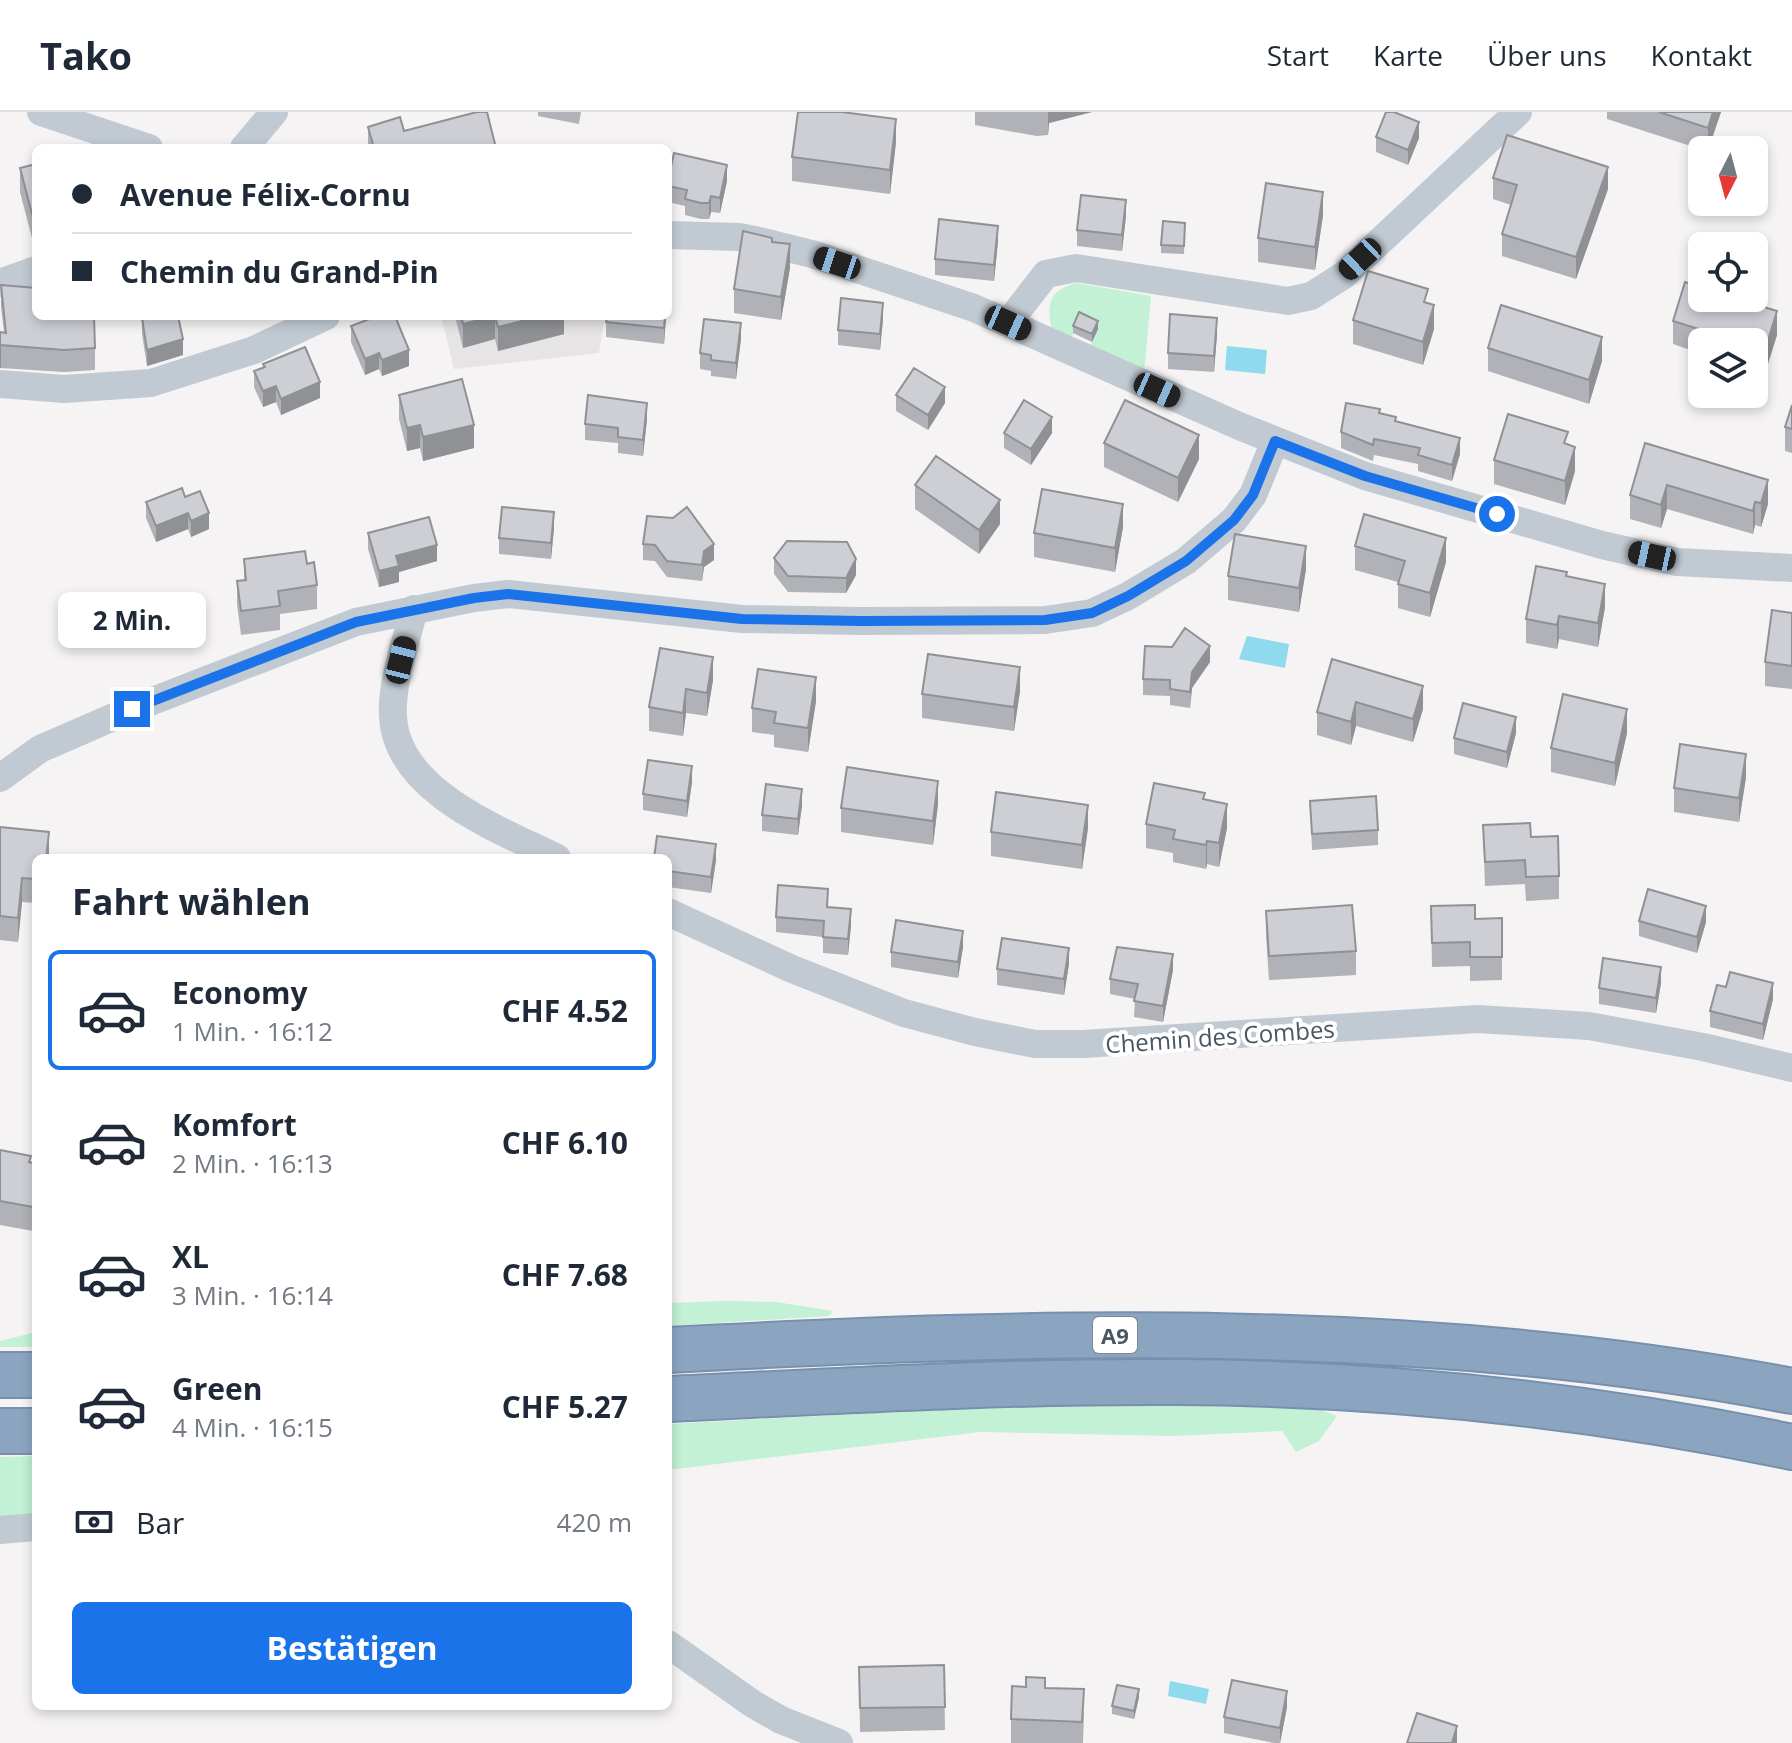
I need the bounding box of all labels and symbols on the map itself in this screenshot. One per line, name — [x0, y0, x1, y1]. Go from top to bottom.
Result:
north arrow — [1688, 136, 1768, 216]
car — [1334, 234, 1386, 284]
car — [810, 244, 864, 282]
car — [981, 302, 1035, 344]
car — [1130, 369, 1184, 411]
route start — [1479, 496, 1515, 532]
car — [1626, 539, 1678, 573]
callout: 2 Min. — [58, 593, 206, 649]
car — [384, 634, 418, 686]
route end — [114, 691, 150, 727]
street label: Chemin des Combes — [1104, 1012, 1336, 1060]
road number: A9 — [1093, 1317, 1137, 1353]

